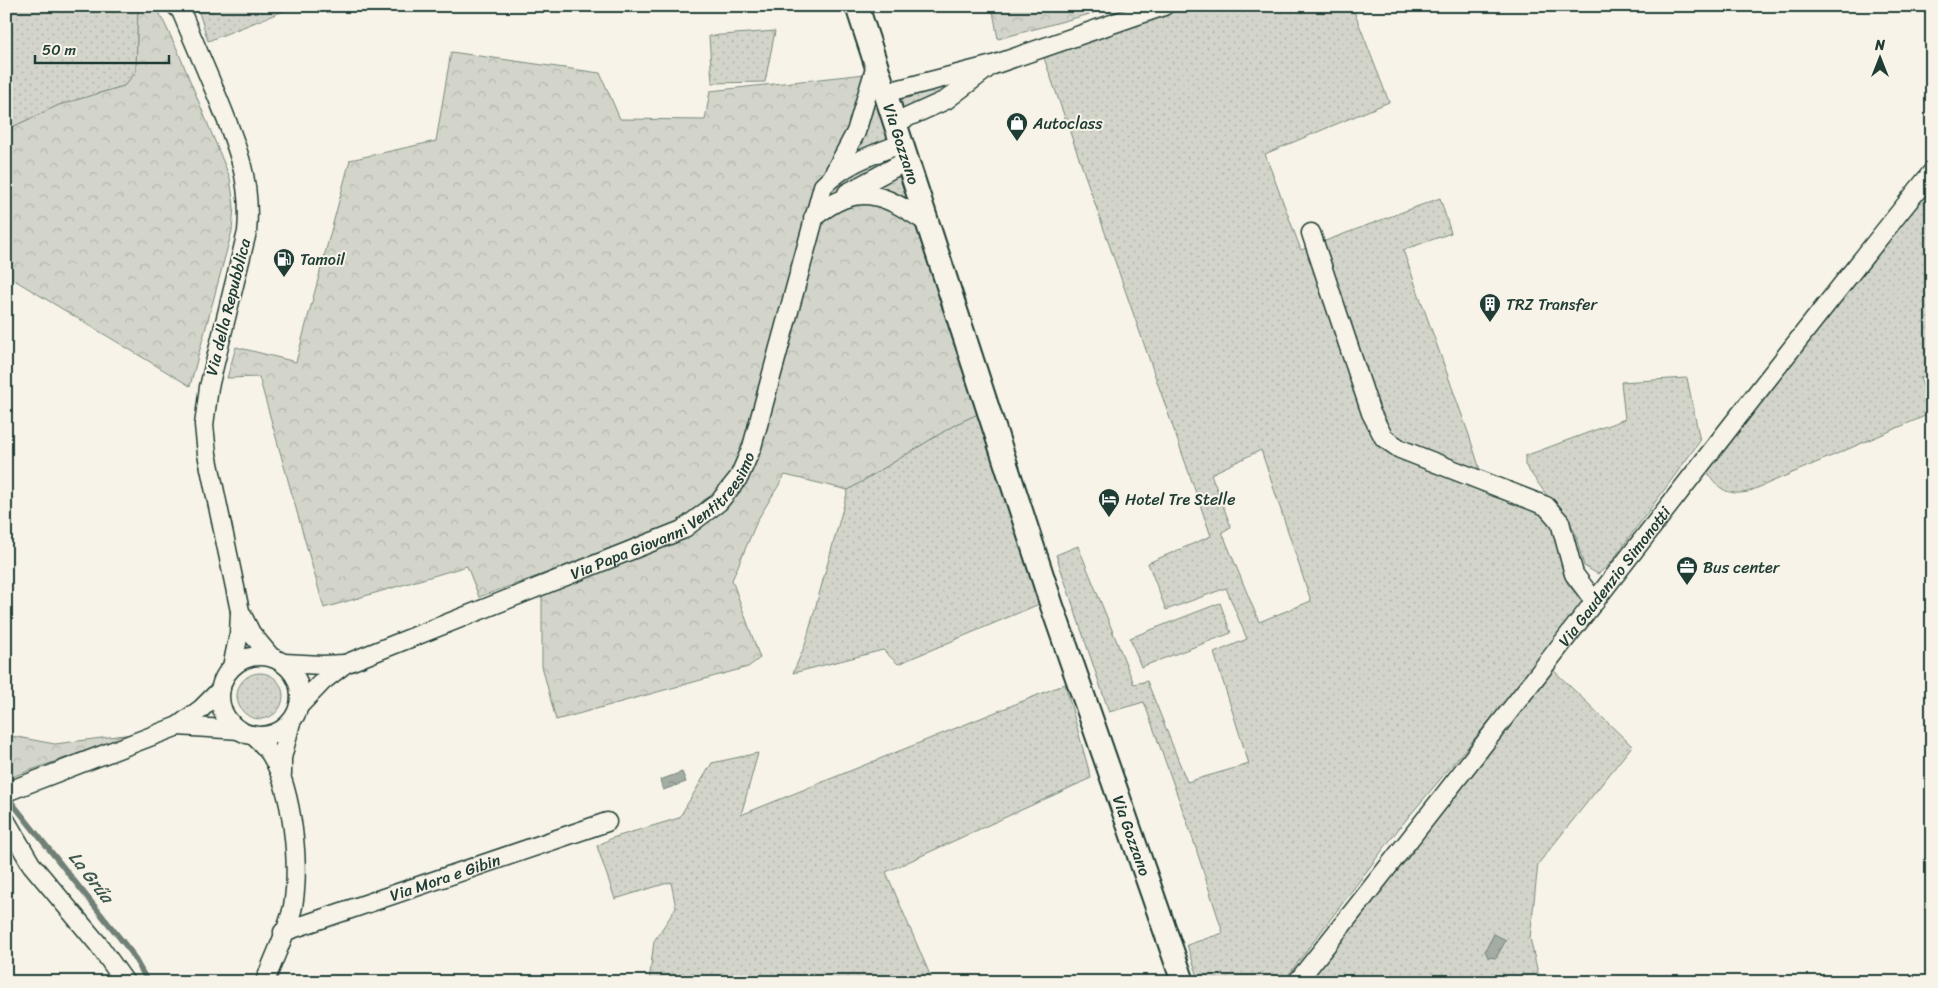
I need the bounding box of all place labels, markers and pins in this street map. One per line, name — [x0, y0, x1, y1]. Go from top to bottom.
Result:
place label: Autoclass — [1032, 109, 1103, 138]
shop icon: Autoclass — [1005, 111, 1029, 142]
place label: Tamoil — [300, 245, 345, 274]
fuel station icon: Tamoil — [272, 247, 296, 278]
place label: TRZ Transfer — [1506, 290, 1599, 319]
building icon: TRZ Transfer — [1478, 292, 1502, 323]
place label: Hotel Tre Stelle — [1125, 485, 1235, 514]
hotel icon: Hotel Tre Stelle — [1097, 487, 1121, 518]
place label: Bus center — [1703, 553, 1781, 582]
office icon: Bus center — [1675, 555, 1699, 586]

